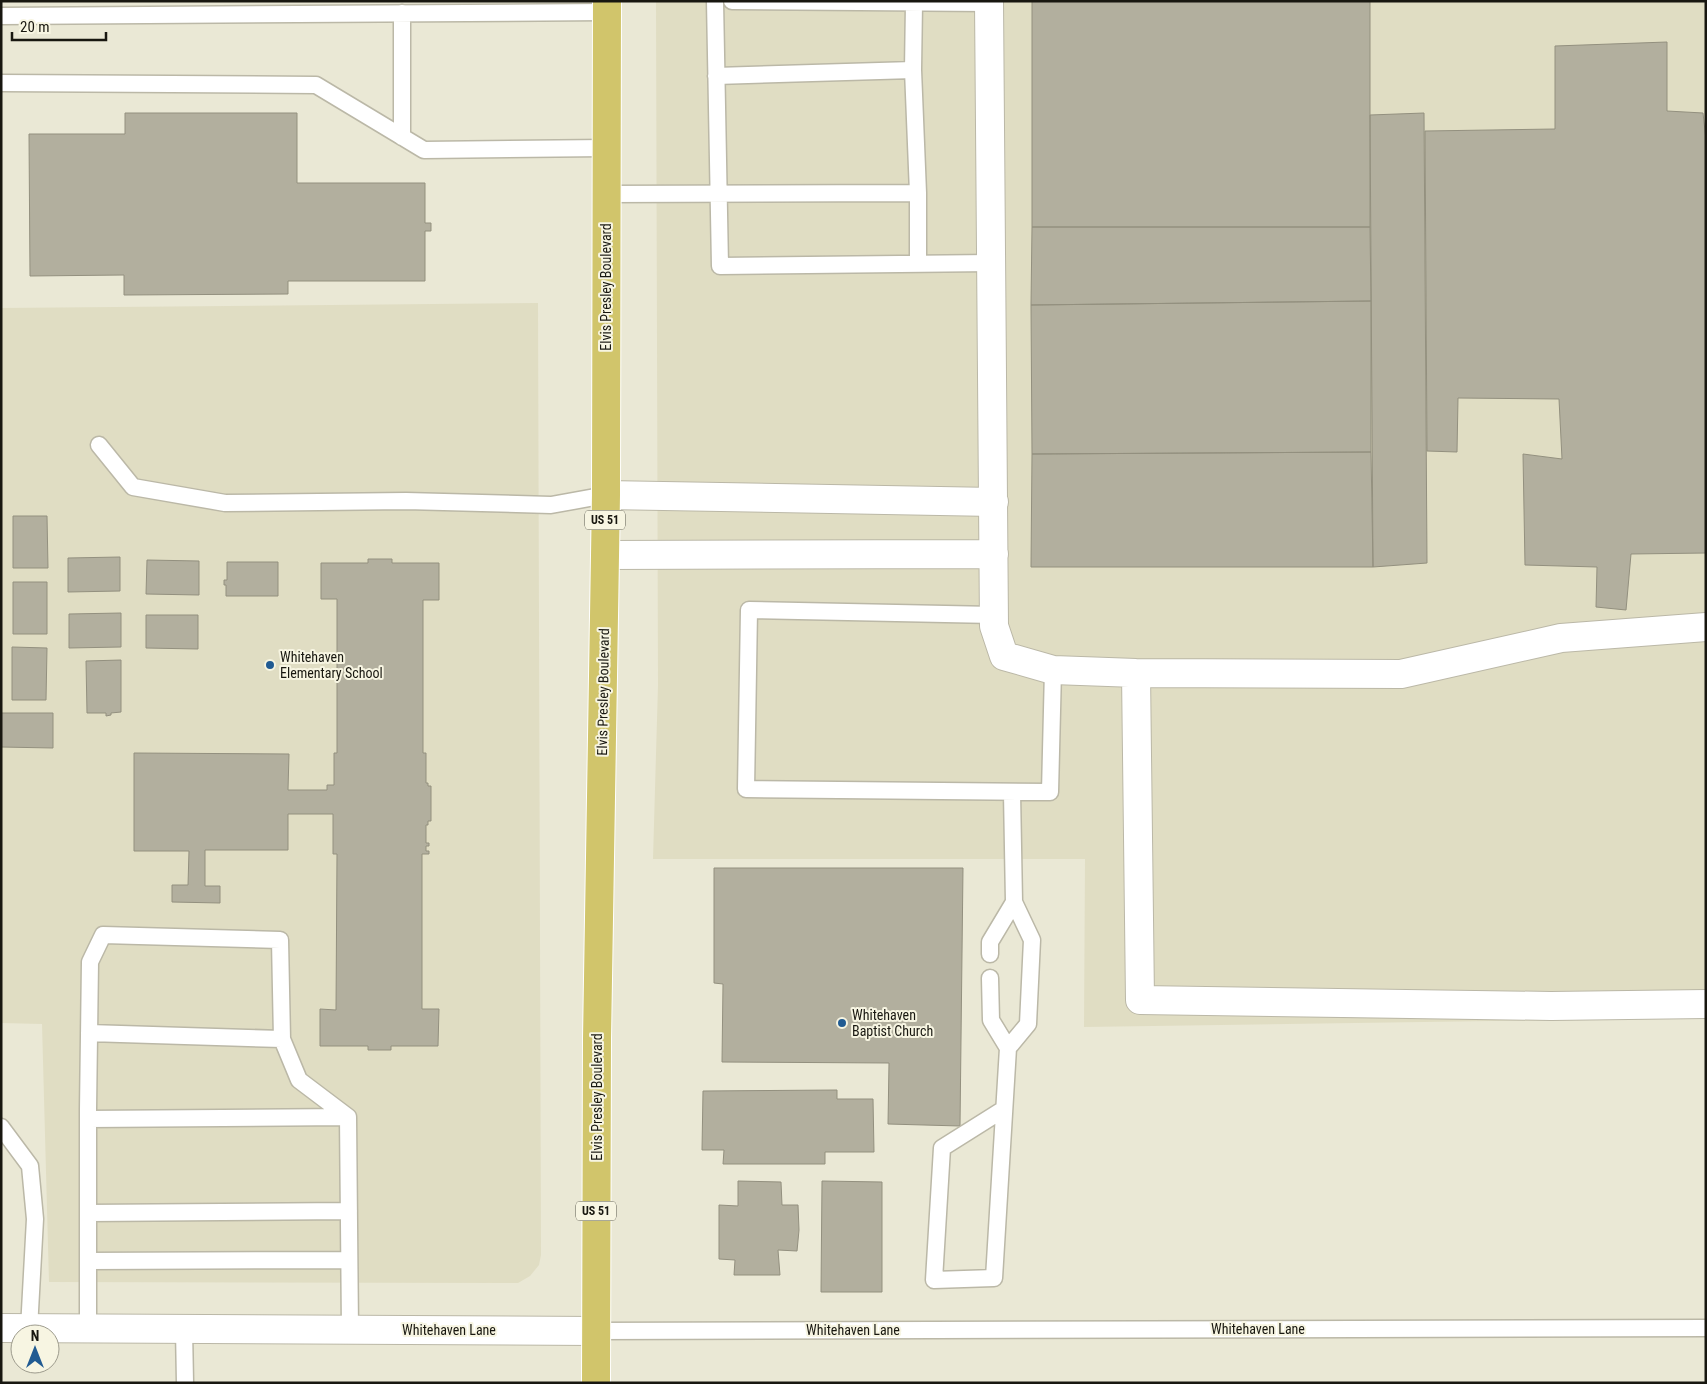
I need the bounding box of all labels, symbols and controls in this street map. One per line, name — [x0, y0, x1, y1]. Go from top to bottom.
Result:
scale bar — [12, 10, 106, 42]
text: 20 m — [20, 18, 50, 36]
street label: Elvis Presley Boulevard — [598, 223, 614, 351]
road number: US 51 — [585, 510, 625, 530]
street label: Elvis Presley Boulevard — [594, 628, 612, 756]
place label: Whitehaven Elementary School — [280, 649, 383, 681]
marker: Whitehaven Elementary School — [264, 659, 276, 671]
place label: Whitehaven Baptist Church — [852, 1007, 933, 1039]
marker: Whitehaven Baptist Church — [836, 1017, 848, 1029]
street label: Elvis Presley Boulevard — [589, 1033, 605, 1161]
road number: US 51 — [576, 1202, 616, 1220]
street label: Whitehaven Lane — [1211, 1321, 1305, 1337]
street label: Whitehaven Lane — [402, 1322, 496, 1338]
street label: Whitehaven Lane — [806, 1322, 900, 1338]
north arrow — [10, 1324, 60, 1374]
text: N — [31, 1328, 39, 1344]

